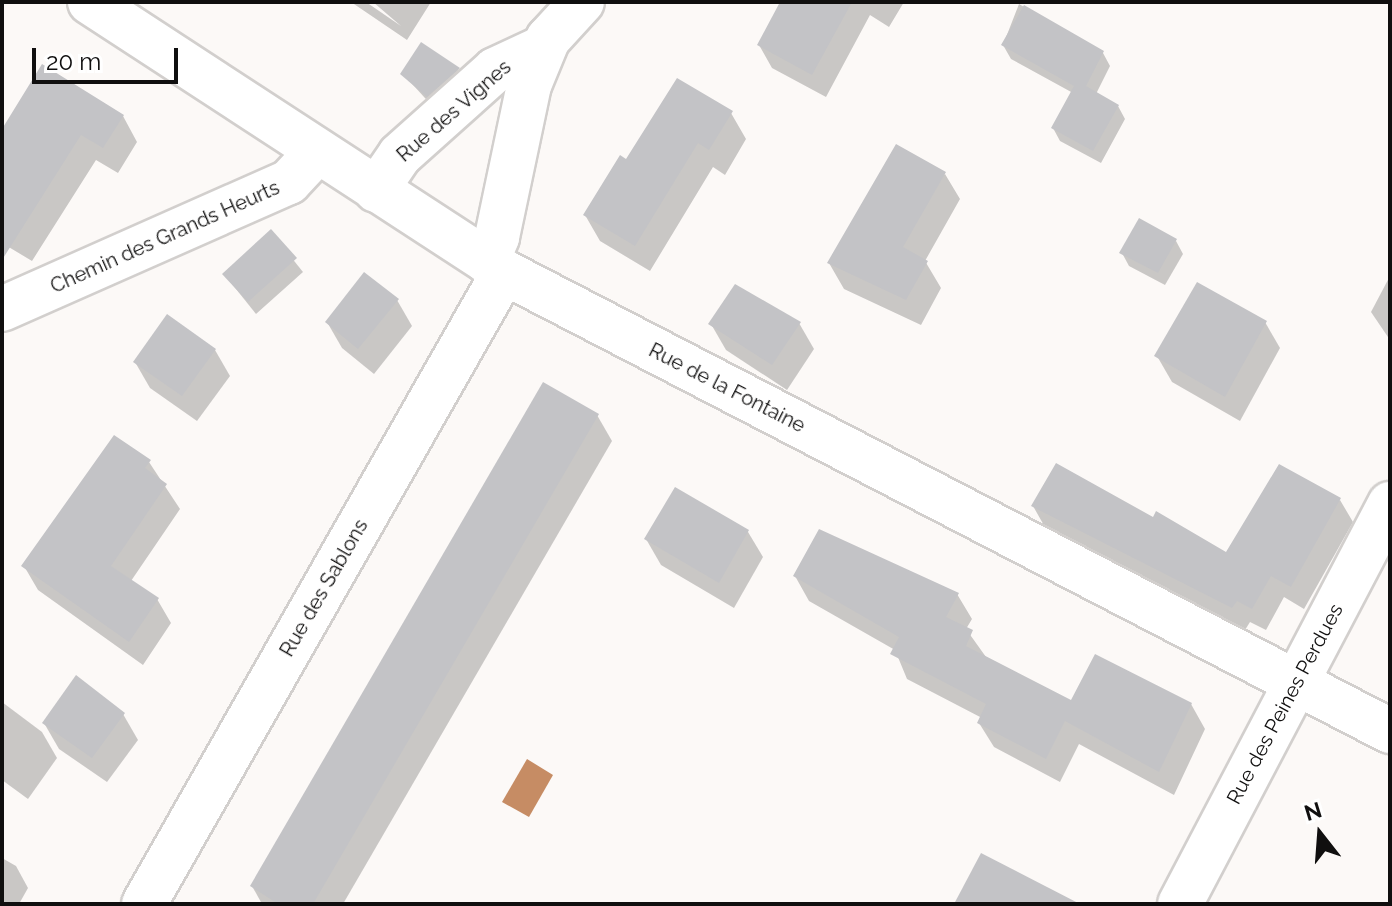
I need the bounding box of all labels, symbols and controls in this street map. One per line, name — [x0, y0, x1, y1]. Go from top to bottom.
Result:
scale bar — [36, 32, 182, 82]
text: 20 m — [46, 47, 101, 76]
street label: Rue des Vignes — [392, 55, 516, 167]
street label: Chemin des Grands Heurts — [47, 176, 283, 298]
street label: Rue de la Fontaine — [645, 338, 809, 438]
street label: Rue des Sablons — [275, 515, 373, 661]
street label: Rue des Peines Perdues — [1222, 600, 1348, 808]
north arrow — [1280, 794, 1360, 874]
text: N — [1301, 796, 1325, 826]

